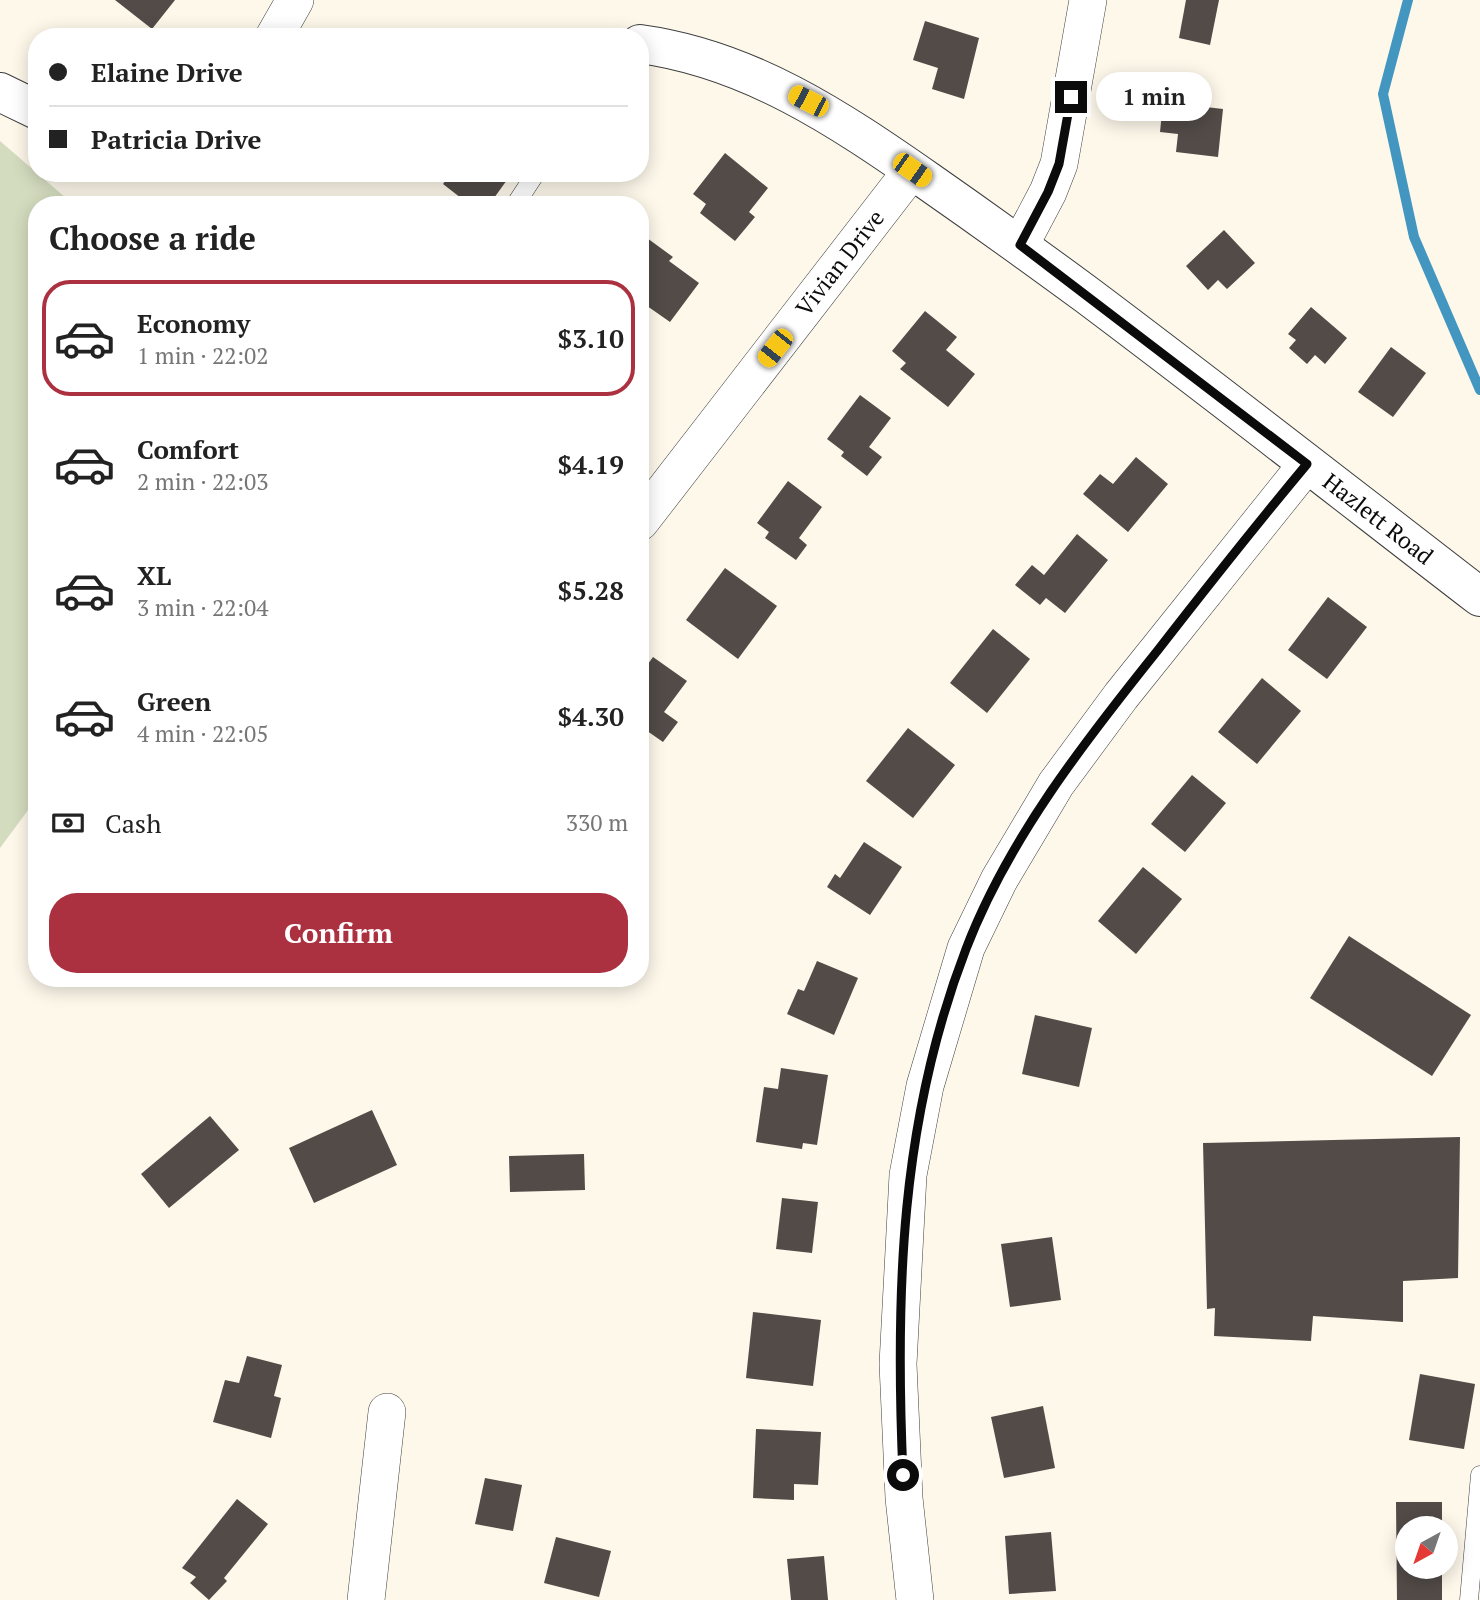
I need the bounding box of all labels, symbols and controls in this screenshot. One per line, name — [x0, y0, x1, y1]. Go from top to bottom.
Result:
text: Elaine Drive — [91, 55, 243, 89]
callout: 1 min — [1096, 72, 1211, 122]
route end — [1055, 81, 1087, 113]
text: 1 min — [1123, 81, 1185, 112]
car — [785, 82, 832, 120]
text: Patricia Drive — [91, 122, 261, 156]
car — [889, 149, 936, 191]
street label: Vivian Drive — [788, 203, 891, 322]
text: Choose a ride — [49, 217, 256, 259]
text: Economy — [137, 306, 250, 340]
icon: car — [53, 307, 116, 370]
text: $3.10 — [558, 321, 624, 355]
car — [754, 325, 797, 371]
text: 1 min · 22:02 — [137, 340, 269, 371]
text: Comfort — [137, 432, 239, 466]
icon: car — [53, 433, 116, 496]
text: $4.19 — [558, 447, 624, 481]
text: 2 min · 22:03 — [137, 466, 269, 497]
street label: Hazlett Road — [1317, 466, 1440, 572]
text: XL — [137, 558, 171, 592]
icon: car — [53, 559, 116, 622]
text: $5.28 — [558, 573, 624, 607]
text: 3 min · 22:04 — [137, 592, 269, 623]
text: Green — [137, 684, 211, 718]
icon: car — [53, 685, 116, 748]
text: $4.30 — [558, 699, 624, 733]
text: 4 min · 22:05 — [137, 718, 269, 749]
icon: cash — [49, 804, 87, 842]
text: Cash — [105, 806, 161, 840]
text: 330 m — [566, 807, 628, 838]
button: Confirm — [49, 893, 628, 973]
route start — [887, 1459, 919, 1491]
north arrow — [1395, 1516, 1458, 1578]
map controls — [1395, 1516, 1458, 1579]

